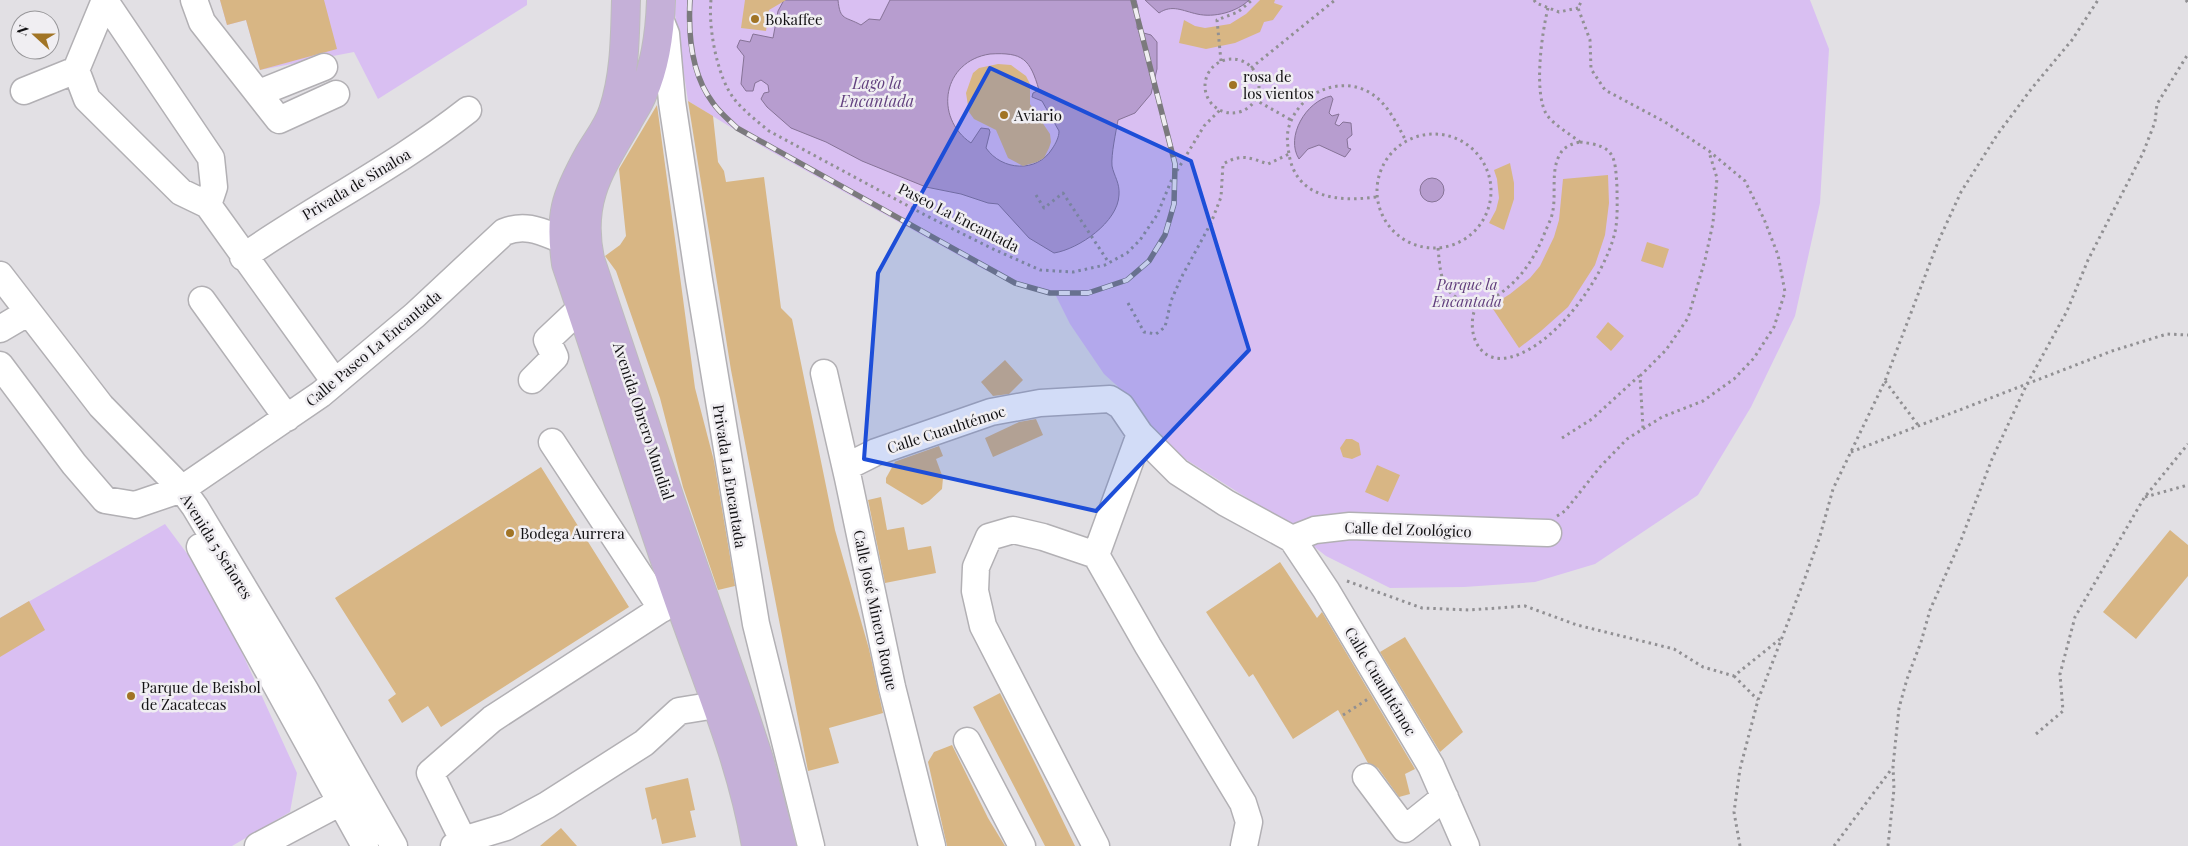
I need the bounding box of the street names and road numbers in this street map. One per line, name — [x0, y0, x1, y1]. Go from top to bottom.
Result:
street label: Privada de Sinaloa — [298, 143, 414, 224]
street label: Paseo La Encantada — [895, 178, 1023, 256]
street label: Calle Paseo La Encantada — [301, 285, 445, 410]
street label: Avenida Obrero Mundial — [609, 339, 679, 502]
street label: Calle Cuauhtémoc — [884, 400, 1008, 458]
street label: Privada La Encantada — [709, 403, 751, 550]
street label: Avenida 5 Señores — [176, 489, 257, 602]
street label: Calle del Zoológico — [1344, 517, 1472, 541]
street label: Calle José Minero Roque — [849, 528, 903, 692]
street label: Calle Cuauhtémoc — [1341, 623, 1421, 739]

